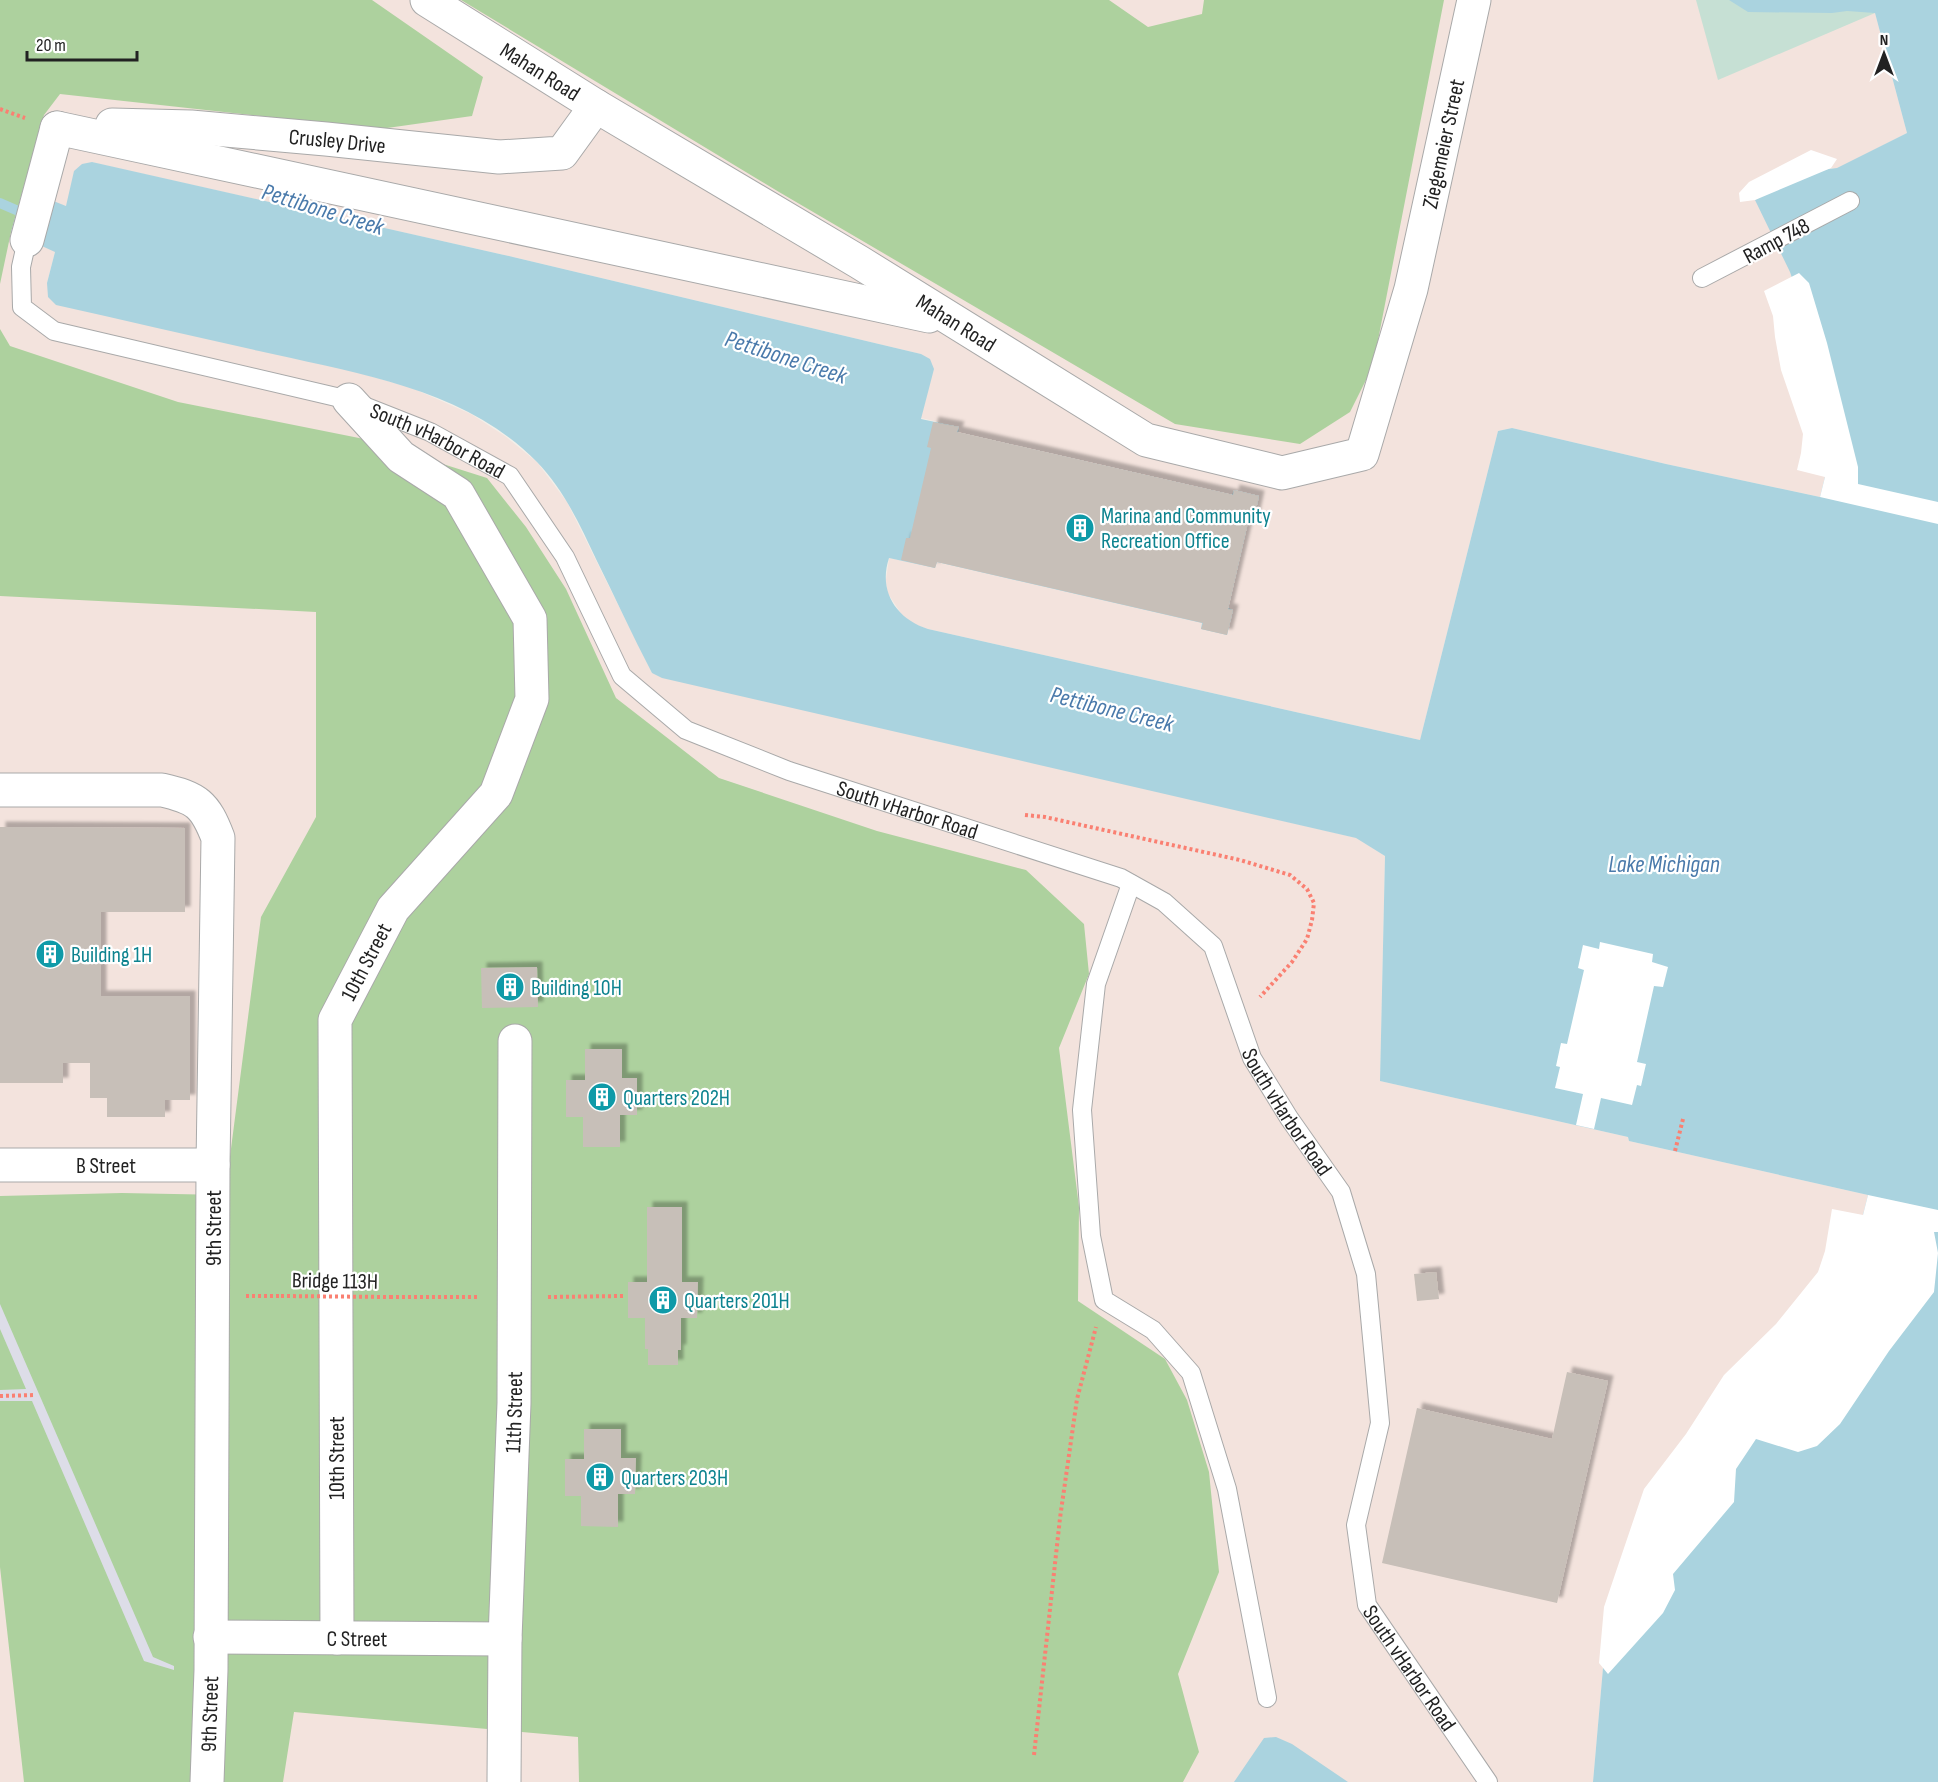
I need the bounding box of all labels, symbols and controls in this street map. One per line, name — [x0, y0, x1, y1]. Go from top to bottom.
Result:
scale bar — [27, 24, 136, 62]
north arrow — [1854, 24, 1914, 84]
text: N — [1880, 31, 1888, 50]
text: 20 m — [36, 35, 66, 56]
street label: Mahan Road — [495, 37, 585, 108]
street label: Ziegemeier Street — [1417, 76, 1471, 211]
street label: Crusley Drive — [288, 124, 387, 160]
water label: Pettibone Creek — [258, 177, 388, 242]
street label: Ramp 748 — [1739, 213, 1815, 270]
street label: Mahan Road — [911, 289, 1001, 359]
water label: Pettibone Creek — [721, 324, 851, 391]
street label: South vHarbor Road — [366, 398, 509, 485]
place label: Marina and Community Recreation Office — [1101, 503, 1271, 555]
building icon: Marina and Community Recreation Office — [1064, 512, 1096, 544]
water label: Pettibone Creek — [1047, 680, 1178, 739]
street label: South vHarbor Road — [833, 775, 981, 846]
water label: Lake Michigan — [1608, 850, 1720, 879]
street label: 10th Street — [336, 919, 398, 1006]
building icon: Building 1H — [34, 938, 66, 970]
place label: Building 1H — [71, 942, 152, 969]
building icon: Building 10H — [494, 971, 526, 1003]
place label: Building 10H — [531, 975, 622, 1002]
street label: South vHarbor Road — [1235, 1045, 1337, 1181]
building icon: Quarters 202H — [586, 1081, 618, 1113]
place label: Quarters 202H — [623, 1085, 730, 1112]
street label: B Street — [76, 1153, 136, 1180]
street label: 9th Street — [201, 1190, 228, 1266]
street label: Bridge 113H — [292, 1267, 378, 1296]
building icon: Quarters 201H — [647, 1284, 679, 1316]
place label: Quarters 201H — [684, 1288, 790, 1315]
street label: 11th Street — [500, 1371, 529, 1453]
street label: 10th Street — [324, 1416, 351, 1500]
building icon: Quarters 203H — [584, 1461, 616, 1493]
place label: Quarters 203H — [621, 1465, 728, 1492]
street label: South vHarbor Road — [1356, 1601, 1461, 1737]
street label: C Street — [327, 1626, 388, 1653]
street label: 9th Street — [196, 1675, 225, 1752]

